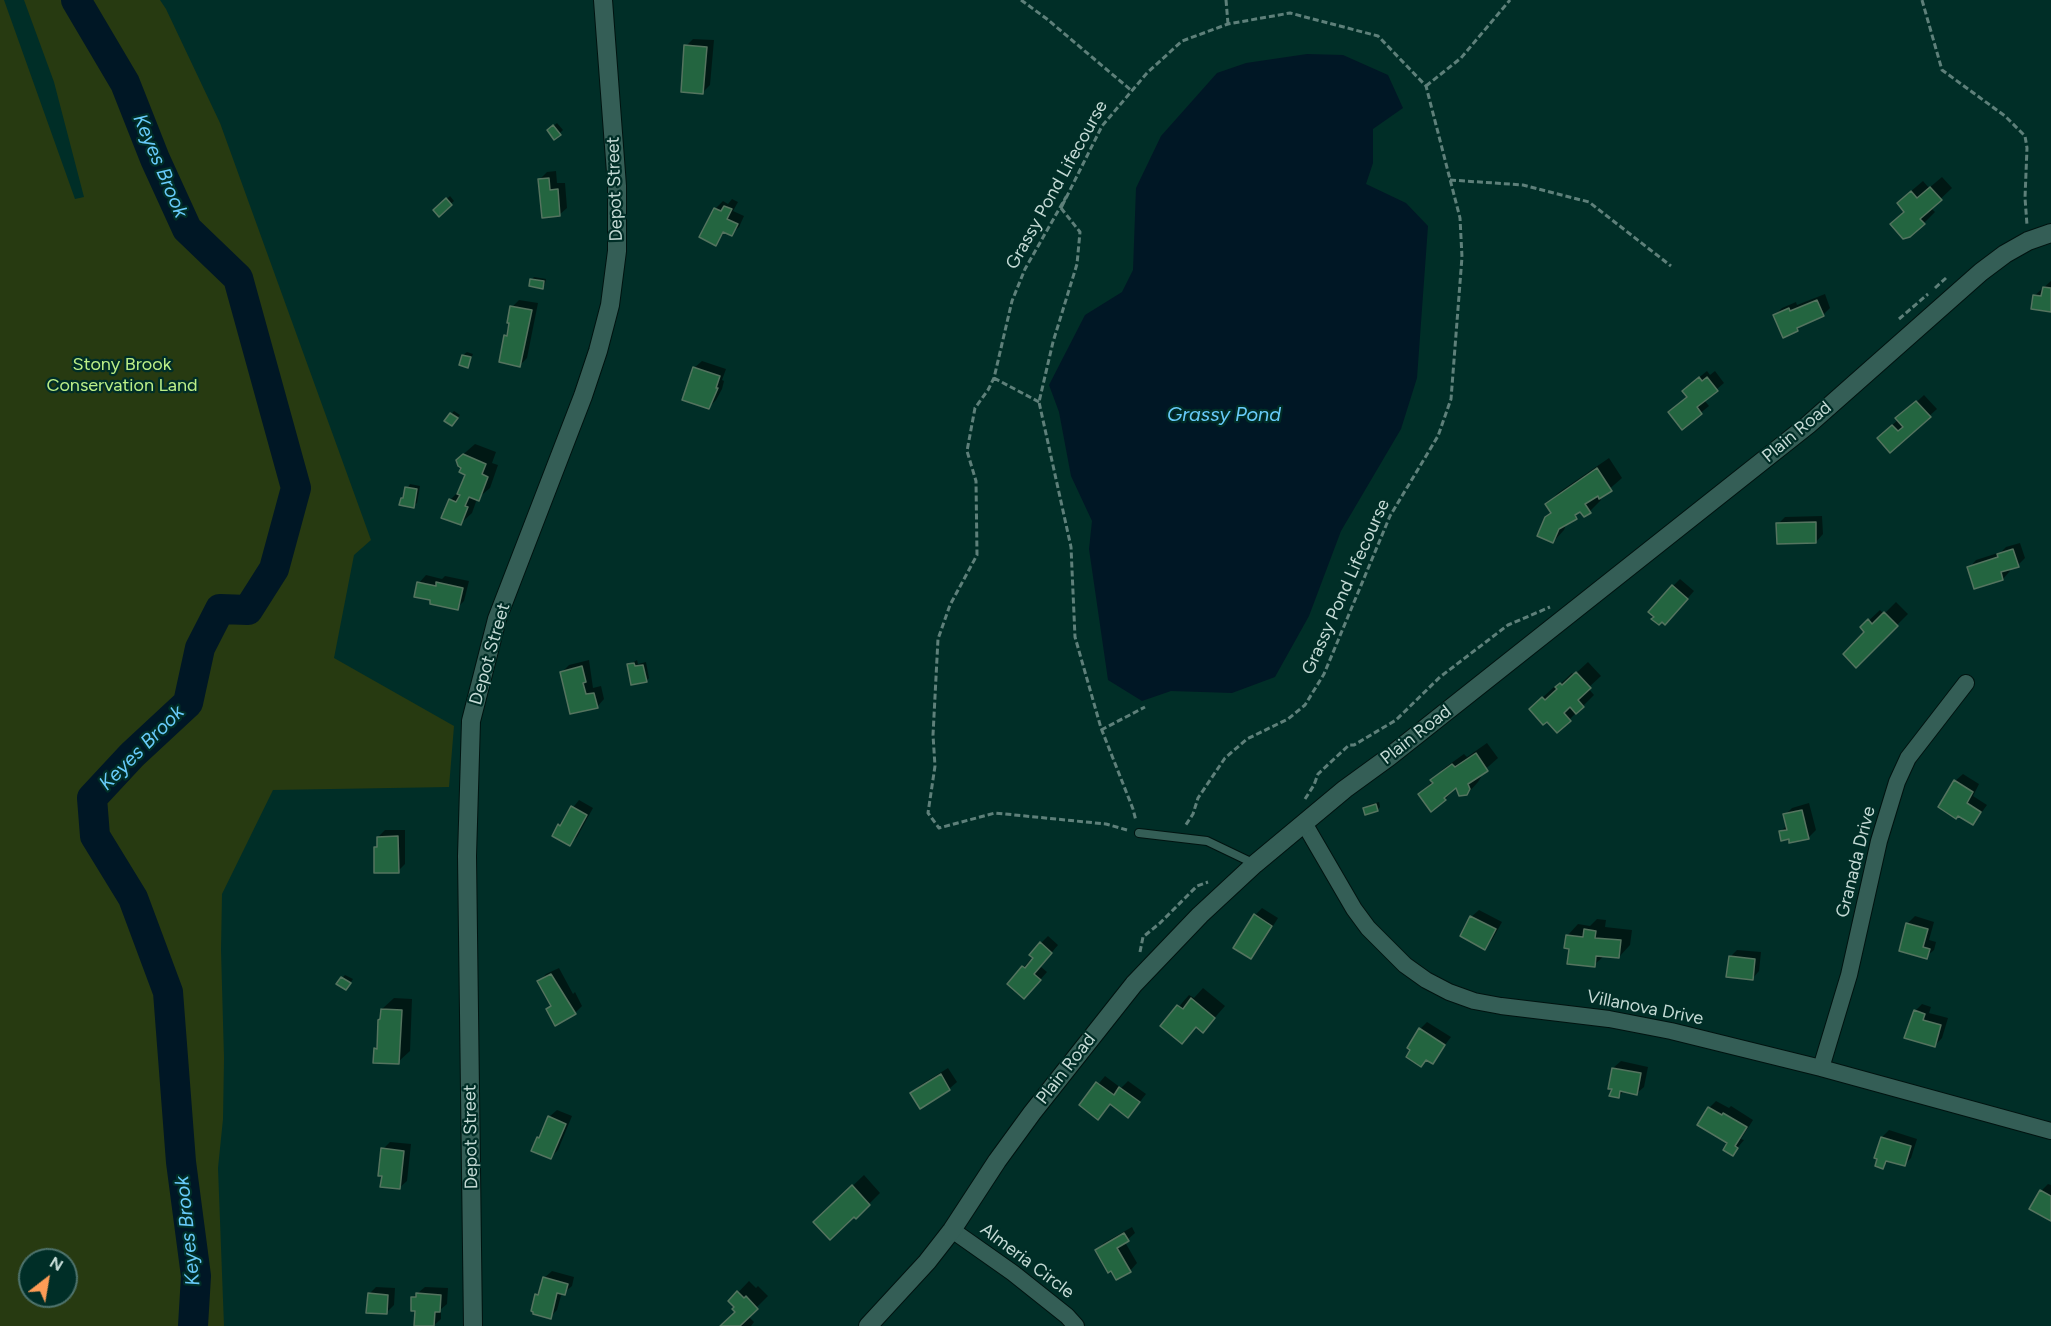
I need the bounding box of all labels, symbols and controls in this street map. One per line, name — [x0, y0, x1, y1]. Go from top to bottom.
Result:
street label: Grassy Pond Lifecourse — [1002, 97, 1112, 273]
water label: Keyes Brook — [127, 110, 193, 222]
street label: Depot Street — [602, 136, 628, 242]
park label: Stony Brook Conservation Land — [46, 354, 198, 397]
street label: Plain Road — [1758, 397, 1836, 467]
water label: Grassy Pond — [1167, 403, 1281, 427]
street label: Grassy Pond Lifecourse — [1298, 496, 1394, 678]
street label: Depot Street — [465, 601, 515, 707]
water label: Keyes Brook — [94, 700, 190, 796]
street label: Plain Road — [1376, 701, 1456, 769]
street label: Granada Drive — [1832, 804, 1880, 920]
street label: Villanova Drive — [1585, 986, 1705, 1030]
street label: Plain Road — [1032, 1029, 1100, 1109]
street label: Depot Street — [459, 1084, 483, 1190]
water label: Keyes Brook — [170, 1175, 206, 1287]
street label: Almeria Circle — [976, 1219, 1078, 1303]
north arrow — [18, 1248, 78, 1308]
text: N — [46, 1253, 67, 1275]

